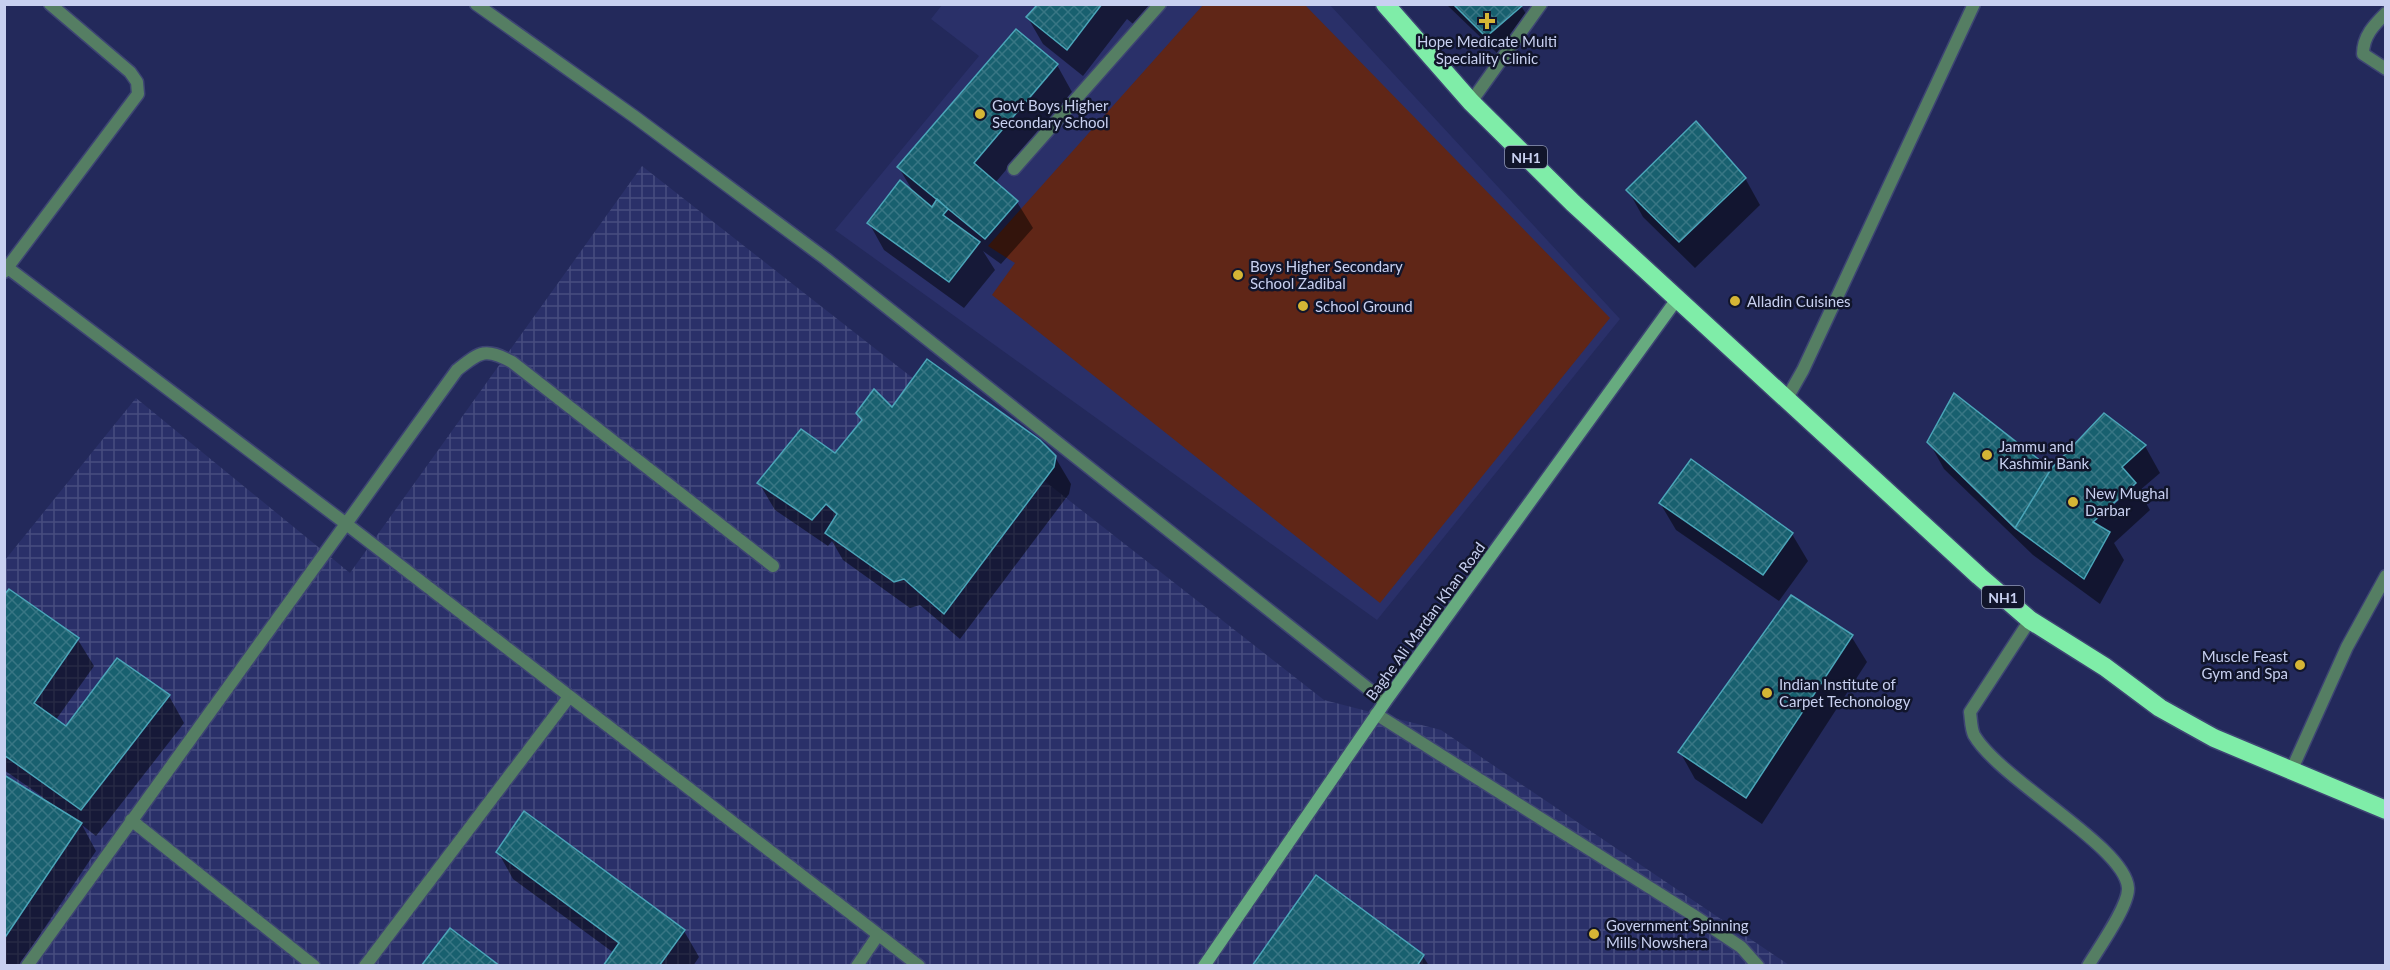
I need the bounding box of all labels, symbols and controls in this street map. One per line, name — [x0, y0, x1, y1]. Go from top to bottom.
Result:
marker: Hope Medicate Multi Speciality Clinic — [1478, 12, 1496, 30]
place label: Hope Medicate Multi Speciality Clinic — [1417, 32, 1557, 67]
place label: Govt Boys Higher Secondary School — [992, 96, 1109, 131]
marker: Govt Boys Higher Secondary School — [973, 107, 987, 121]
road number: NH1 — [1505, 146, 1547, 168]
place label: Boys Higher Secondary School Zadibal — [1250, 257, 1403, 292]
marker: Boys Higher Secondary School Zadibal — [1231, 268, 1245, 282]
place label: Alladin Cuisines — [1747, 292, 1851, 310]
marker: Alladin Cuisines — [1728, 294, 1742, 308]
place label: School Ground — [1315, 297, 1413, 315]
marker: School Ground — [1296, 299, 1310, 313]
place label: Jammu and Kashmir Bank — [1999, 437, 2090, 472]
marker: Jammu and Kashmir Bank — [1980, 448, 1994, 462]
place label: New Mughal Darbar — [2085, 484, 2169, 519]
marker: New Mughal Darbar — [2066, 495, 2080, 509]
street label: Baghe Ali Mardan Khan Road — [1362, 538, 1488, 704]
road number: NH1 — [1982, 586, 2024, 608]
place label: Muscle Feast Gym and Spa — [2202, 647, 2289, 682]
marker: Muscle Feast Gym and Spa — [2293, 658, 2307, 672]
place label: Indian Institute of Carpet Techonology — [1779, 675, 1911, 710]
marker: Indian Institute of Carpet Techonology — [1760, 686, 1774, 700]
place label: Government Spinning Mills Nowshera — [1606, 916, 1749, 951]
marker: Government Spinning Mills Nowshera — [1587, 927, 1601, 941]

